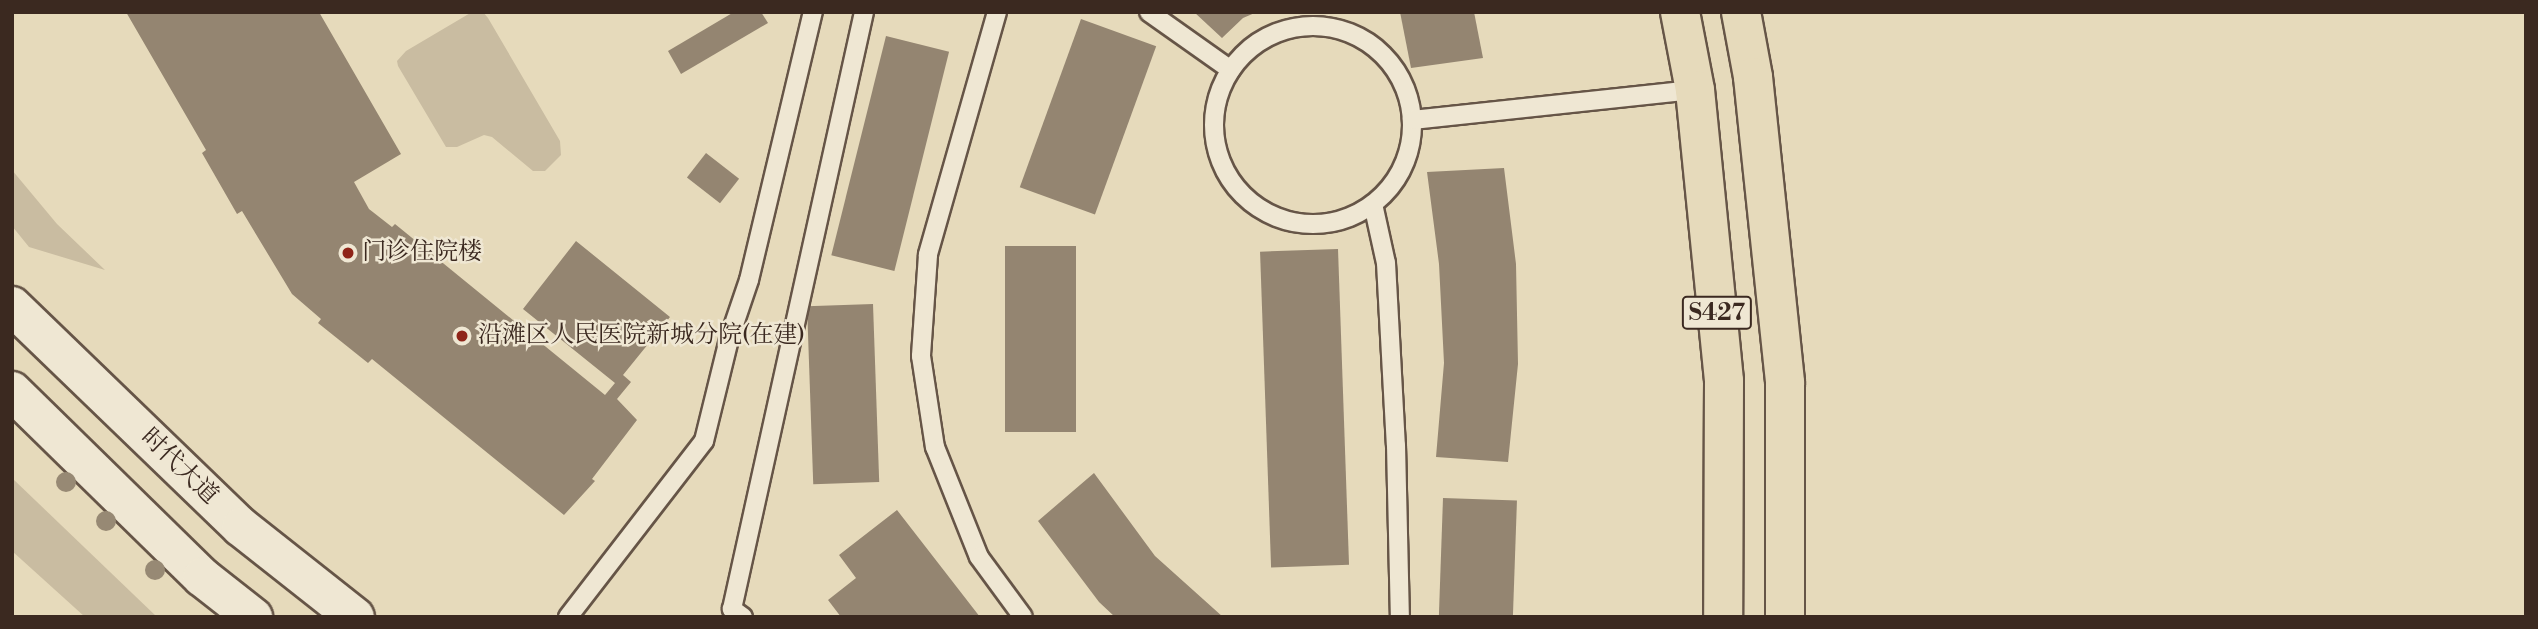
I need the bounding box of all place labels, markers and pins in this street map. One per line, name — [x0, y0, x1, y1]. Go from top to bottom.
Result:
place label: 门诊住院楼 — [362, 239, 482, 267]
marker: 门诊住院楼 — [340, 245, 356, 261]
place label: 沿滩区人民医院新城分院(在建) — [478, 322, 805, 350]
marker: 沿滩区人民医院新城分院(在建) — [452, 326, 472, 346]

